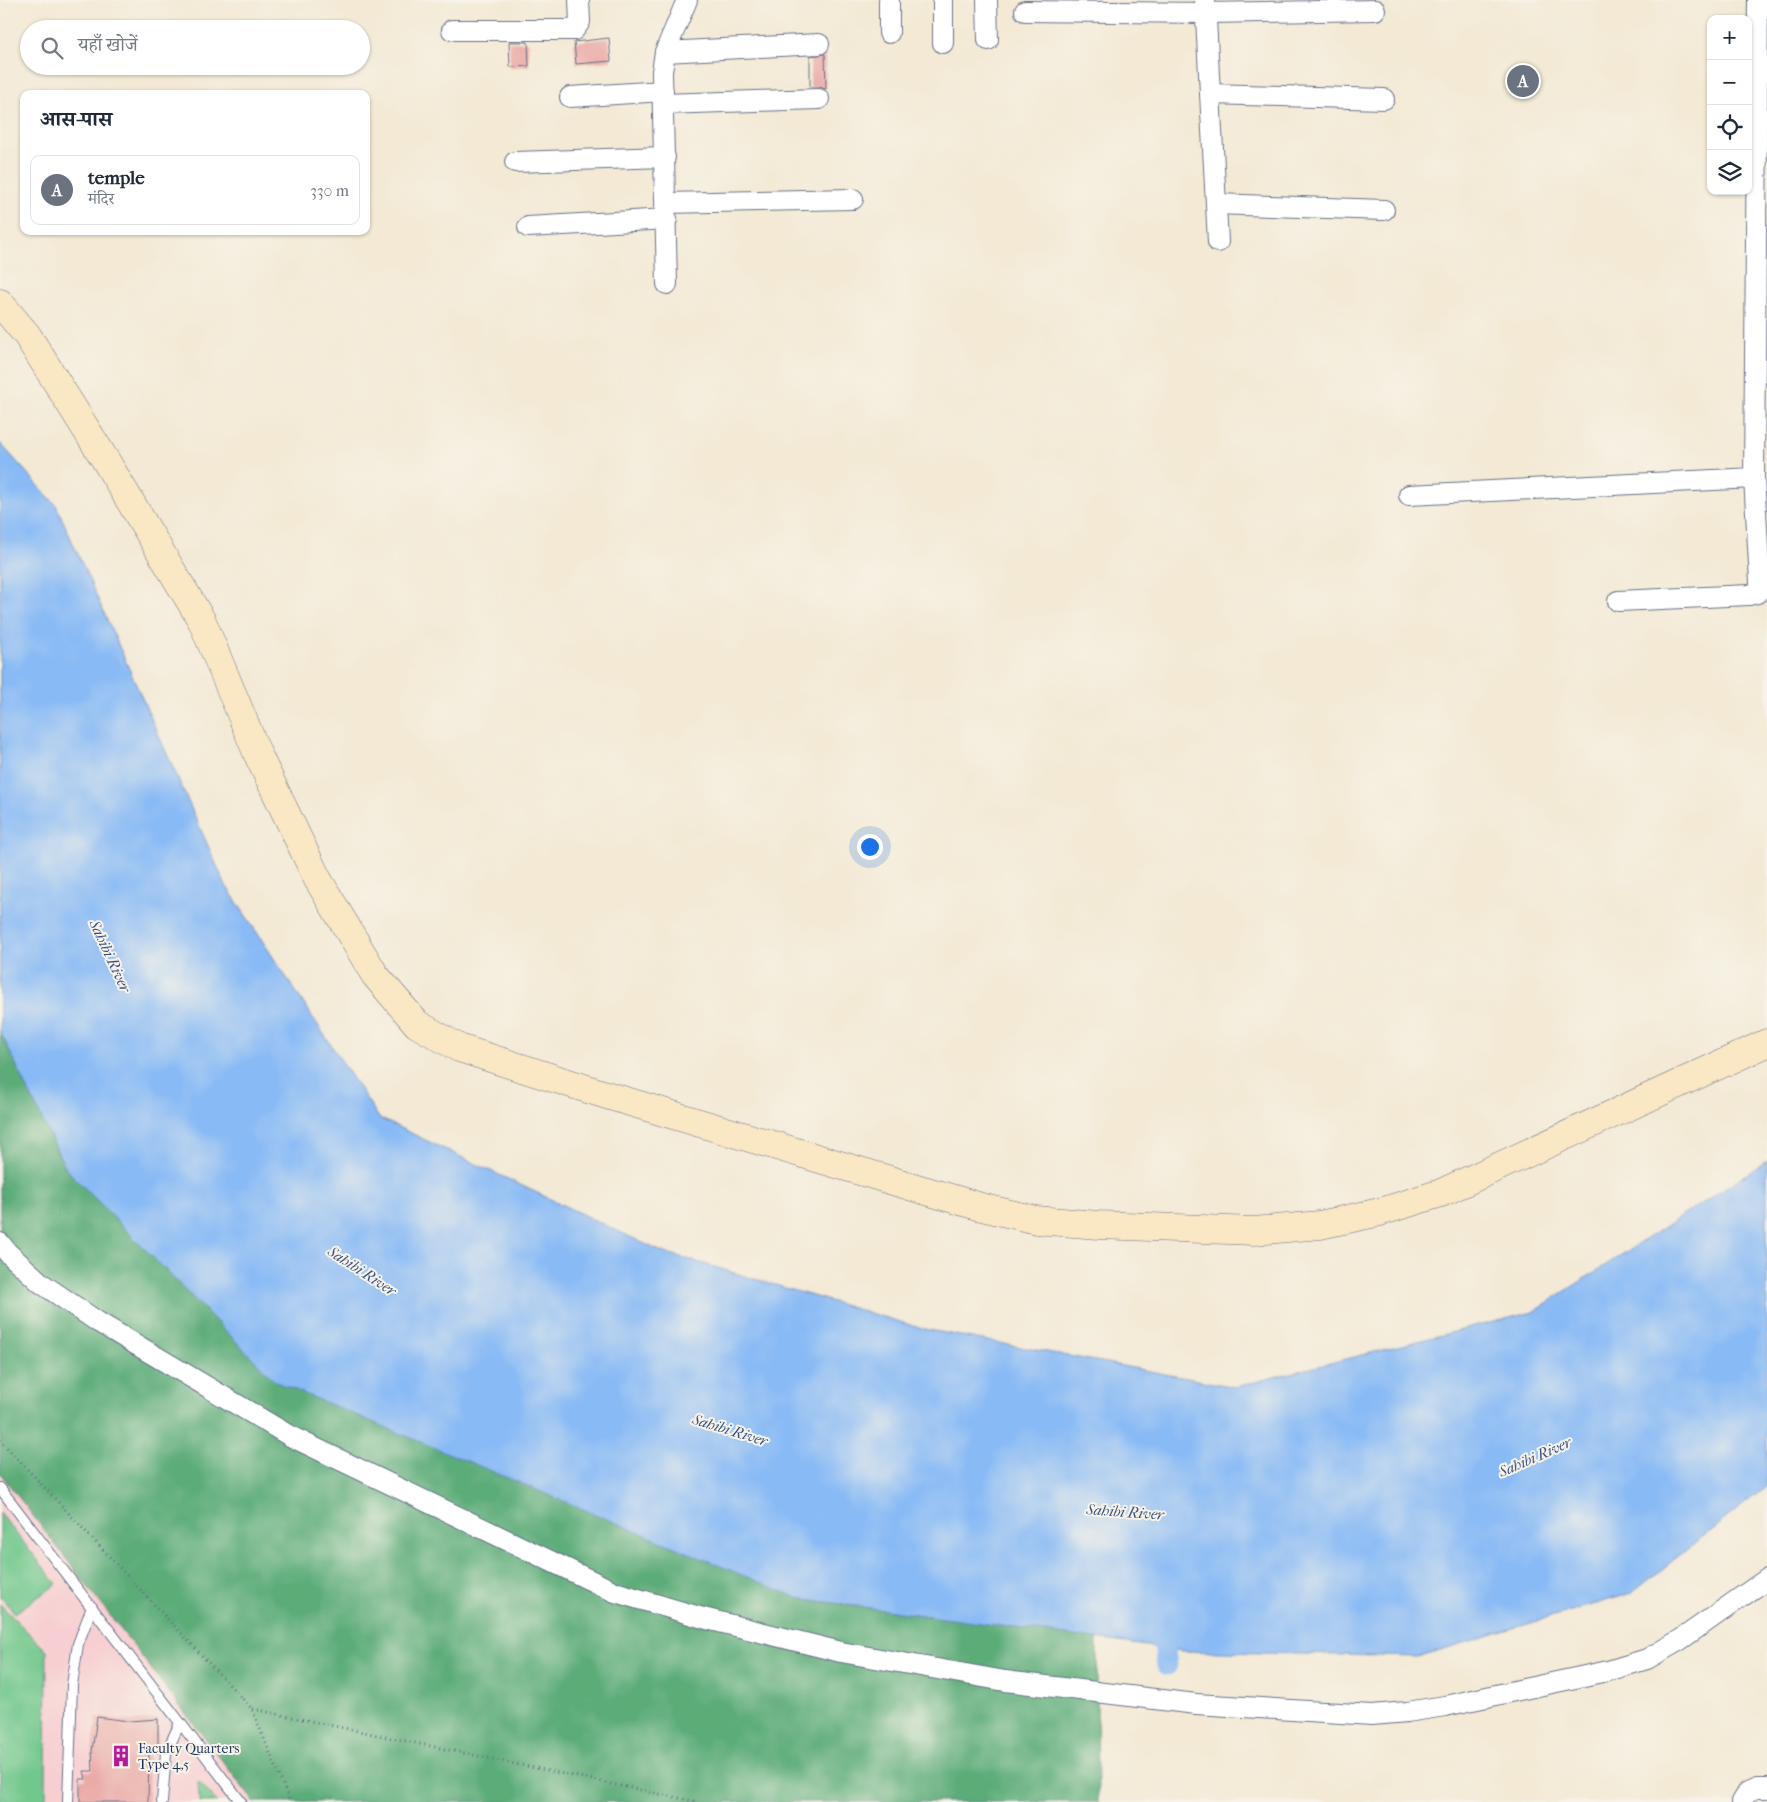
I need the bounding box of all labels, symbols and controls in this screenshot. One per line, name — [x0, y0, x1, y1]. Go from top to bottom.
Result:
map controls — [1707, 15, 1752, 195]
button: + — [1707, 15, 1752, 60]
search box — [20, 20, 370, 75]
icon: search — [38, 34, 66, 62]
text: यहाँ खोजें — [78, 34, 138, 56]
button: − — [1707, 60, 1752, 105]
pin: A — [1507, 62, 1539, 100]
button: locate — [1707, 105, 1752, 150]
text: आस-पास — [40, 107, 112, 131]
button: layers — [1707, 150, 1752, 195]
text: temple — [88, 167, 145, 189]
text: A — [52, 181, 62, 200]
text: 330 m — [310, 181, 349, 200]
text: मंदिर — [88, 189, 114, 208]
your location — [857, 834, 883, 860]
water label: Sahibi River — [85, 916, 135, 996]
water label: Sahibi River — [324, 1242, 401, 1300]
water label: Sahibi River — [689, 1410, 771, 1450]
water label: Sahibi River — [1495, 1432, 1575, 1481]
water label: Sahibi River — [1085, 1500, 1166, 1524]
place label: Faculty Quarters Type 4,5 — [138, 1740, 240, 1773]
building icon: Faculty Quarters Type 4,5 — [108, 1743, 134, 1769]

